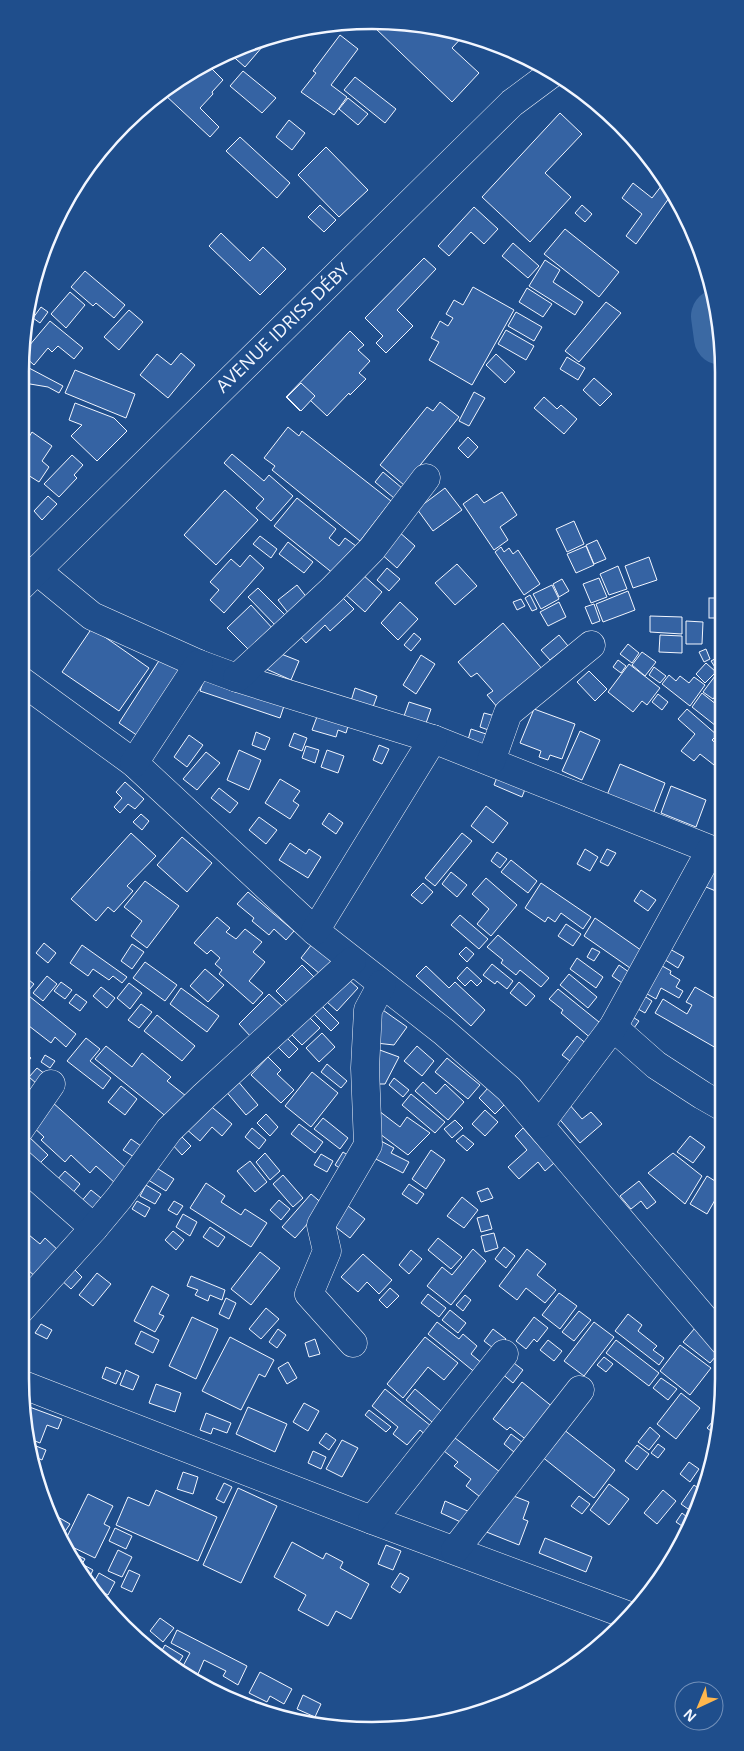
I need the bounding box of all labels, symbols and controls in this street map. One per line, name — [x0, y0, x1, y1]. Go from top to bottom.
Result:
street label: AVENUE IDRISS DÉBY — [210, 257, 355, 397]
north arrow — [674, 1681, 724, 1731]
text: N — [679, 1705, 700, 1727]

